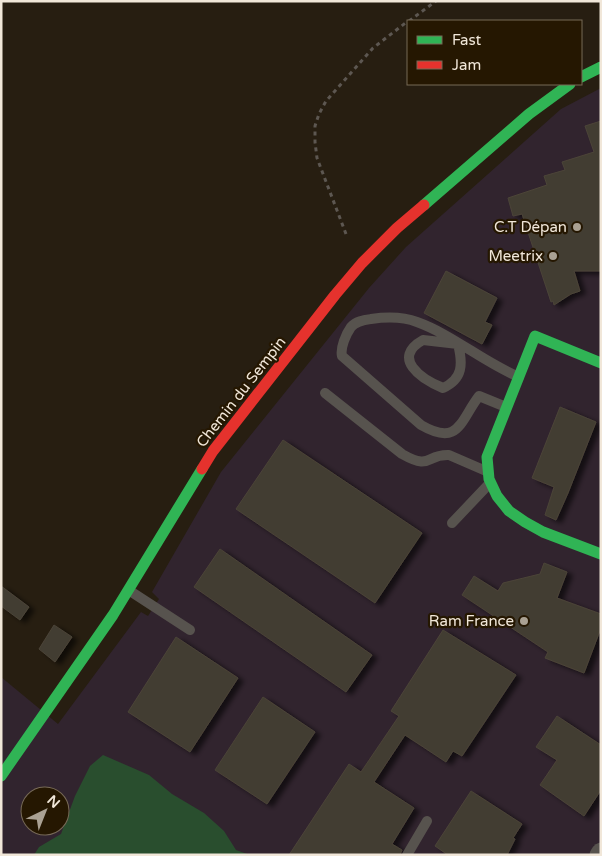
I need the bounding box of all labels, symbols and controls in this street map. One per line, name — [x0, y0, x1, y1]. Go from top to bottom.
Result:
legend — [407, 20, 582, 85]
text: Fast — [452, 31, 482, 49]
text: Jam — [452, 56, 481, 74]
place label: C.T Dépan — [494, 218, 567, 236]
marker: C.T Dépan — [571, 221, 583, 233]
place label: Meetrix — [488, 247, 543, 265]
marker: Meetrix — [547, 250, 559, 262]
street label: Chemin du Sempin — [192, 333, 290, 451]
place label: Ram France — [429, 612, 514, 630]
marker: Ram France — [518, 615, 530, 627]
north arrow — [20, 786, 70, 836]
text: N — [44, 792, 63, 812]

